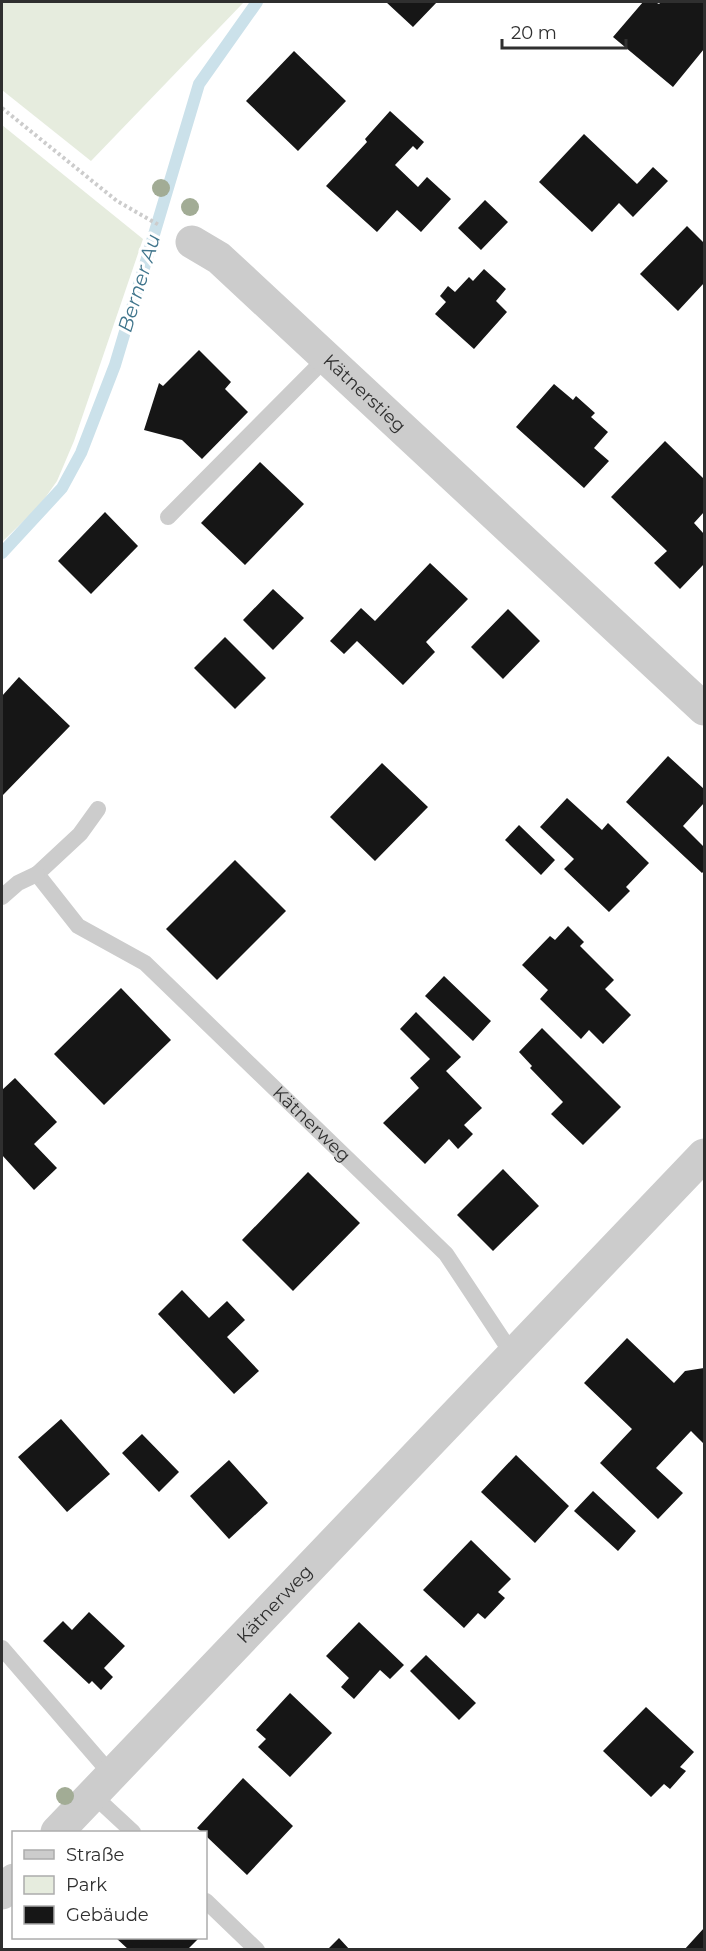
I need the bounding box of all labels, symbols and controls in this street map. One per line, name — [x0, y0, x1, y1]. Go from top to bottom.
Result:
scale bar — [502, 12, 626, 50]
text: 20 m — [511, 22, 557, 44]
water label: Berner Au — [113, 231, 165, 335]
street label: Kätnerstieg — [319, 349, 410, 437]
street label: Kätnerweg — [268, 1081, 355, 1167]
street label: Kätnerweg — [232, 1561, 317, 1648]
legend — [12, 1831, 207, 1939]
text: Straße — [66, 1844, 125, 1866]
text: Park — [66, 1874, 107, 1896]
text: Gebäude — [66, 1904, 149, 1926]

